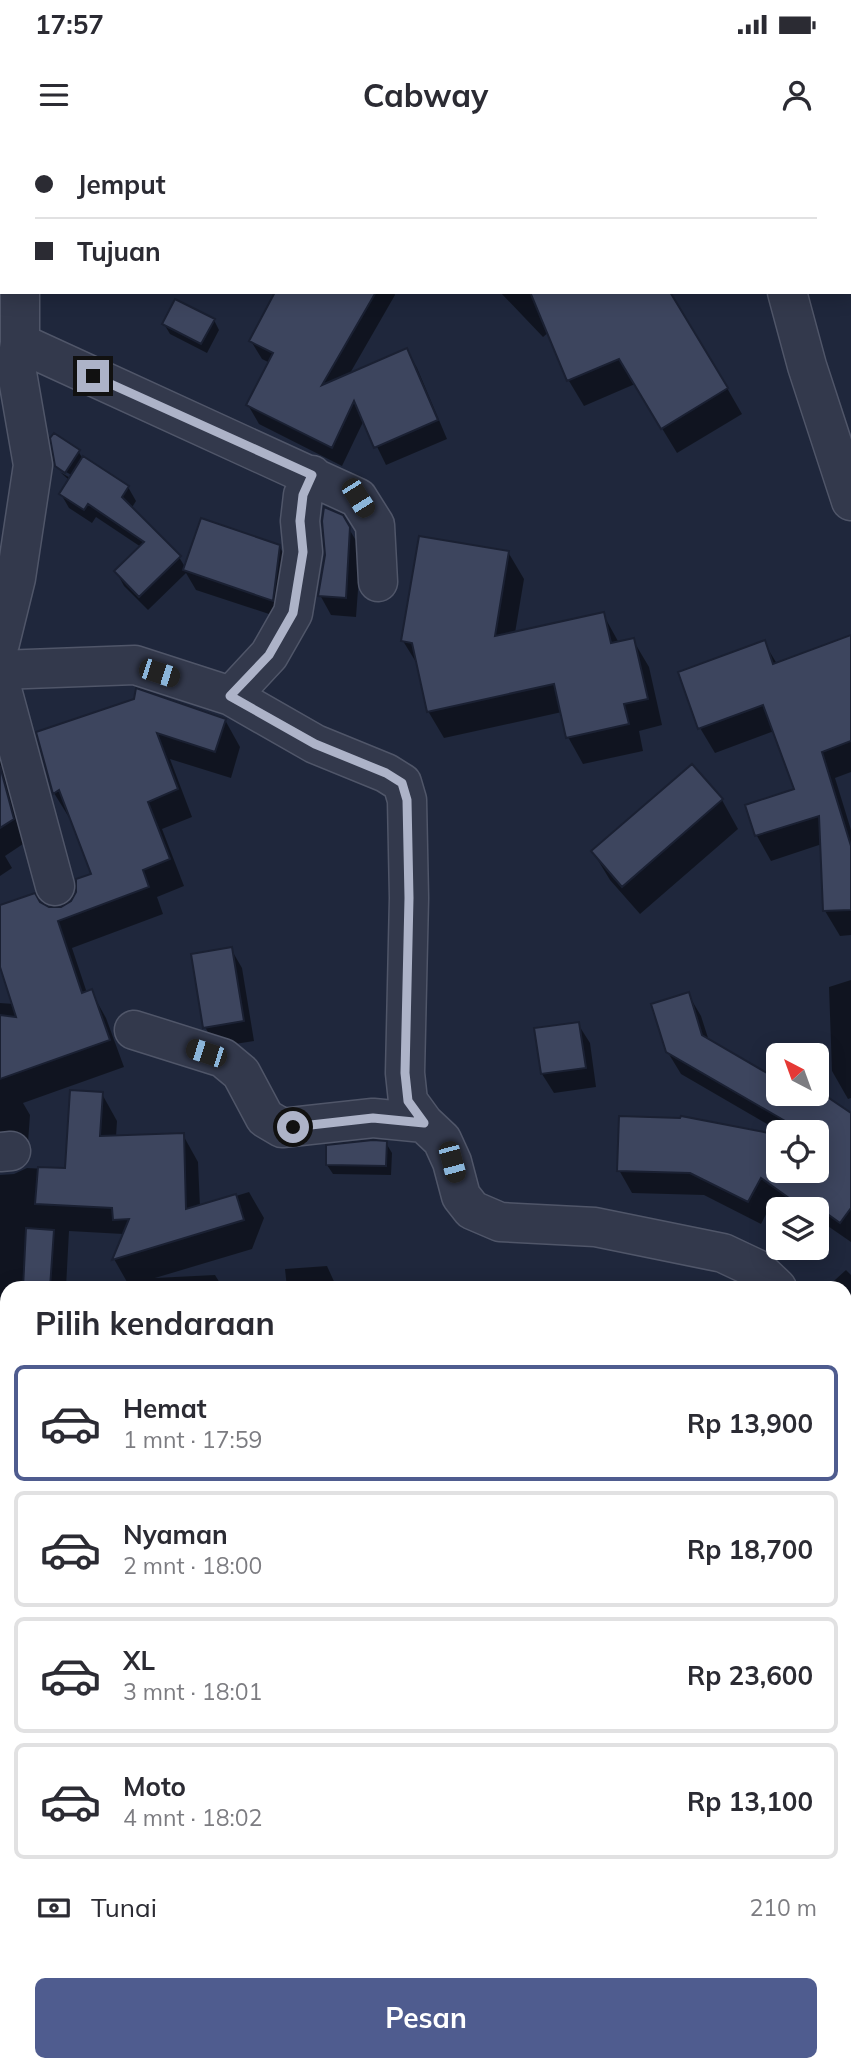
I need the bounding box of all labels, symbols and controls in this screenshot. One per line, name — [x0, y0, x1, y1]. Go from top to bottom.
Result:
text: 17:57 — [35, 8, 104, 41]
text: Cabway — [363, 75, 488, 115]
icon: menu — [35, 76, 73, 114]
icon: person — [778, 76, 816, 114]
text: Jemput — [77, 168, 166, 201]
text: Tujuan — [77, 235, 161, 268]
route end — [77, 360, 109, 392]
car — [338, 475, 379, 521]
car — [136, 657, 183, 689]
car — [183, 1037, 230, 1069]
north arrow — [766, 1043, 830, 1106]
map controls — [766, 1043, 829, 1260]
route start — [277, 1111, 309, 1143]
button: locate — [766, 1120, 829, 1183]
car — [437, 1139, 468, 1185]
button: layers — [766, 1197, 829, 1260]
text: Pilih kendaraan — [35, 1303, 275, 1343]
icon: car — [39, 1392, 102, 1455]
text: Hemat — [123, 1392, 207, 1425]
text: Rp 13,900 — [687, 1407, 813, 1440]
text: 1 mnt · 17:59 — [123, 1425, 262, 1454]
icon: car — [39, 1518, 102, 1581]
text: Nyaman — [123, 1518, 228, 1551]
text: Rp 18,700 — [687, 1533, 813, 1566]
text: 2 mnt · 18:00 — [123, 1551, 262, 1580]
icon: car — [39, 1644, 102, 1707]
text: XL — [123, 1644, 155, 1677]
text: Rp 23,600 — [687, 1659, 813, 1692]
text: 3 mnt · 18:01 — [123, 1677, 262, 1706]
icon: car — [39, 1770, 102, 1833]
text: Moto — [123, 1770, 186, 1803]
text: Rp 13,100 — [687, 1785, 813, 1818]
text: 4 mnt · 18:02 — [123, 1803, 262, 1832]
icon: cash — [35, 1889, 73, 1927]
text: Tunai — [91, 1891, 157, 1924]
text: 210 m — [749, 1893, 817, 1922]
button: Pesan — [35, 1978, 817, 2058]

